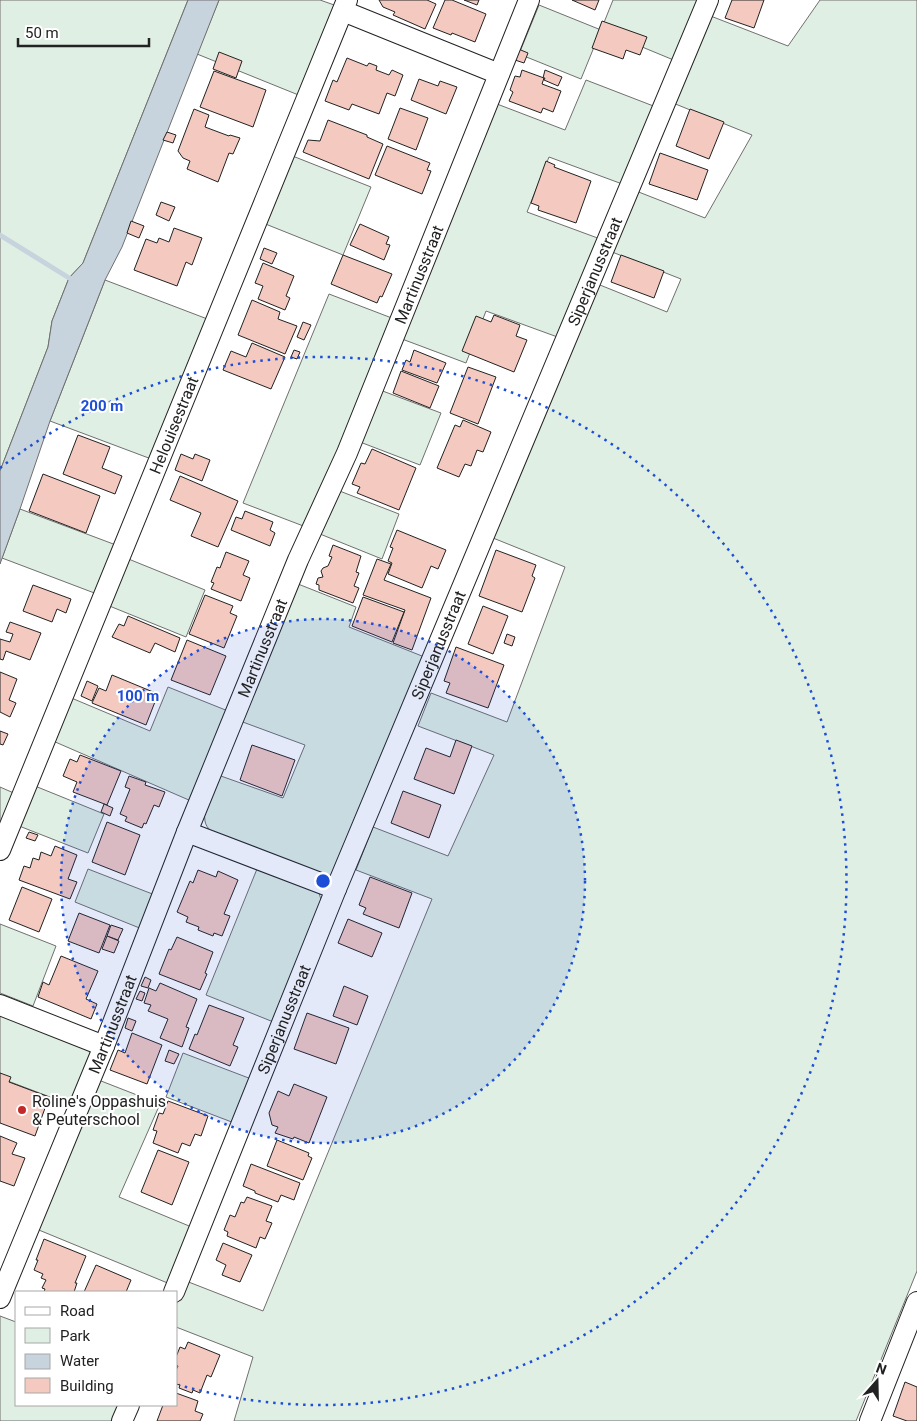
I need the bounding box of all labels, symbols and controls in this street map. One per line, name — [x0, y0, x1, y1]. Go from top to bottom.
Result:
scale bar — [18, 15, 149, 47]
text: 50 m — [25, 24, 59, 42]
street label: Siperjanusstraat — [563, 214, 626, 328]
street label: Martinusstraat — [390, 222, 447, 327]
street label: Helouisestraat — [145, 373, 202, 477]
text: 200 m — [81, 397, 123, 415]
street label: Siperjanusstraat — [407, 588, 469, 702]
street label: Martinusstraat — [234, 596, 291, 700]
text: 100 m — [117, 687, 159, 705]
centre of rings — [314, 872, 332, 890]
street label: Siperjanusstraat — [253, 962, 314, 1077]
street label: Martinusstraat — [84, 972, 140, 1076]
place label: Roline's Oppashuis & Peuterschool — [32, 1092, 166, 1129]
marker: Roline's Oppashuis & Peuterschool — [16, 1104, 28, 1116]
legend — [15, 1291, 178, 1406]
text: Road — [60, 1302, 94, 1320]
text: Park — [60, 1327, 91, 1345]
text: Water — [60, 1352, 99, 1370]
north arrow — [852, 1356, 902, 1406]
text: N — [874, 1360, 889, 1378]
text: Building — [60, 1377, 114, 1395]

